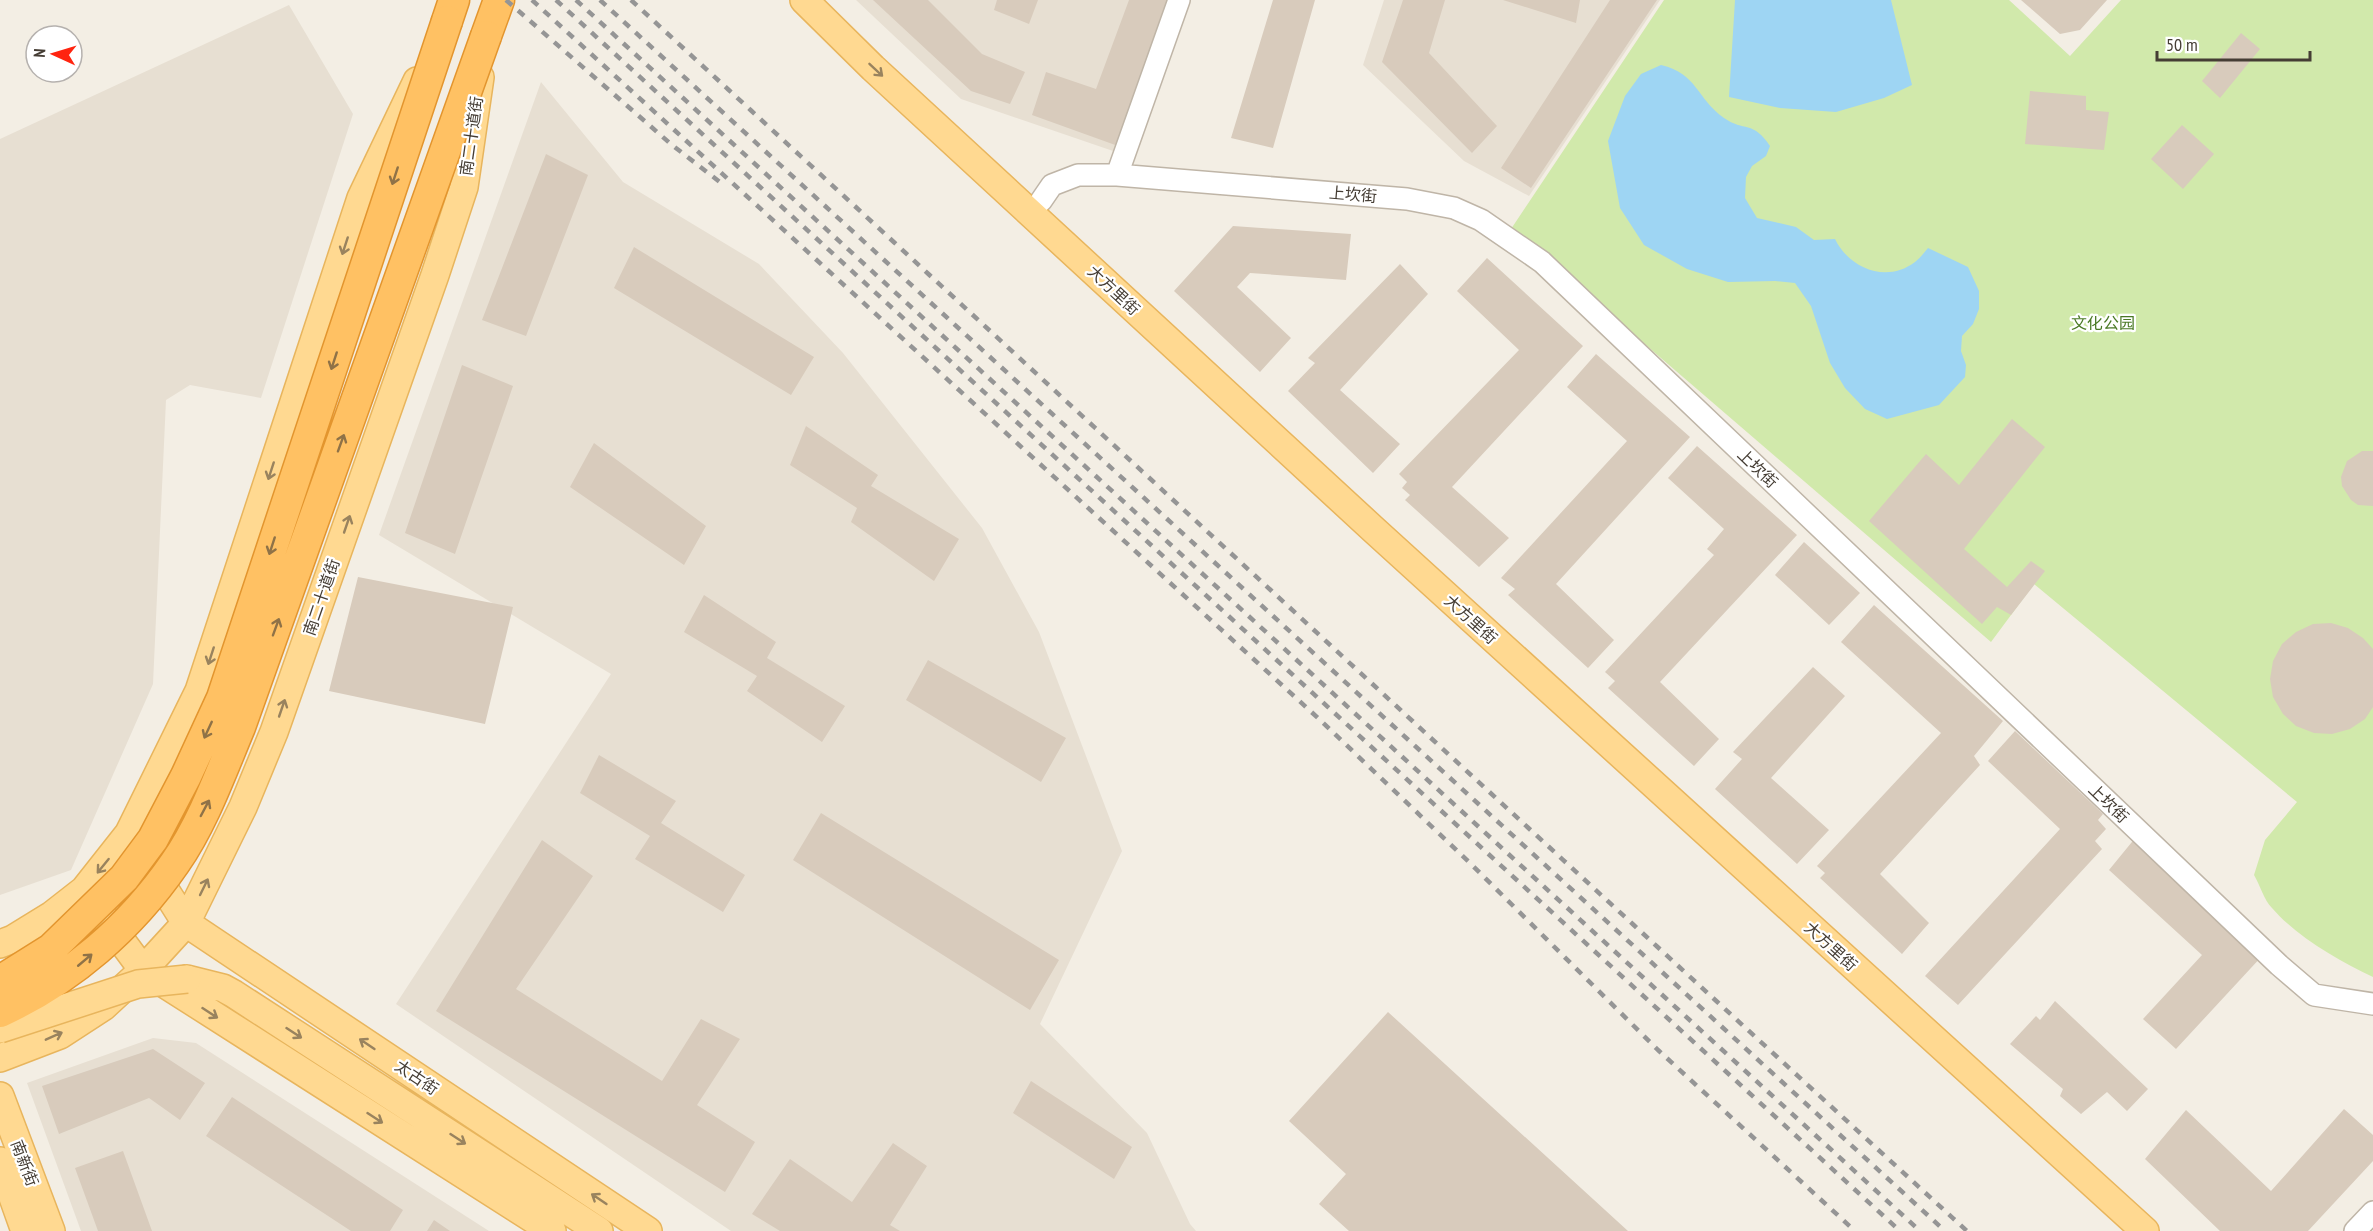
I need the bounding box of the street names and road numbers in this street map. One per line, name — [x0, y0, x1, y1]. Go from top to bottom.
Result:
street label: 南二十道街 — [456, 95, 486, 177]
street label: 上坎街 — [1328, 182, 1378, 206]
street label: 大方里街 — [1084, 261, 1144, 319]
street label: 上坎街 — [1734, 444, 1782, 492]
street label: 南二十道街 — [299, 556, 343, 638]
street label: 大方里街 — [1441, 590, 1501, 648]
street label: 上坎街 — [2085, 779, 2133, 827]
street label: 大方里街 — [1801, 917, 1861, 975]
street label: 太古街 — [392, 1055, 442, 1099]
street label: 南新街 — [7, 1137, 43, 1189]

